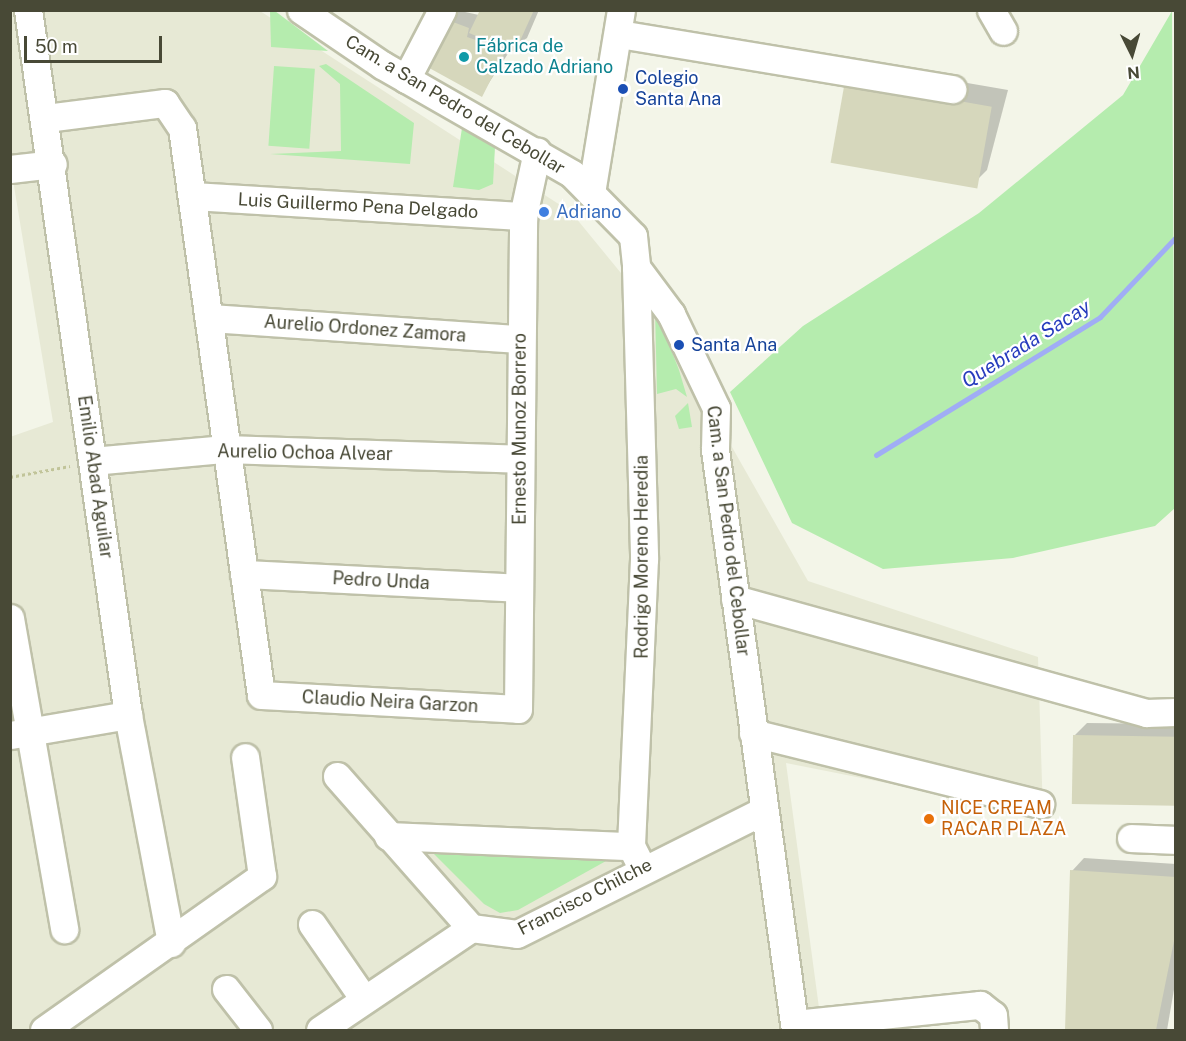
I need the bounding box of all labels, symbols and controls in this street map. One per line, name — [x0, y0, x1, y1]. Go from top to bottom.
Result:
scale bar — [27, 24, 165, 62]
north arrow — [1102, 24, 1162, 84]
street label: Cam. a San Pedro del Cebollar — [341, 31, 569, 179]
text: 50 m — [35, 36, 78, 57]
place label: Fábrica de Calzado Adriano — [476, 36, 613, 78]
marker: Fábrica de Calzado Adriano — [457, 50, 471, 64]
text: N — [1127, 62, 1141, 82]
place label: Colegio Santa Ana — [635, 68, 721, 110]
marker: Colegio Santa Ana — [616, 82, 630, 96]
street label: Luis Guillermo Pena Delgado — [237, 189, 479, 223]
place label: Adriano — [556, 201, 621, 223]
marker: Adriano — [537, 205, 551, 219]
water label: Quebrada Sacay — [957, 295, 1095, 393]
street label: Aurelio Ordonez Zamora — [263, 311, 467, 347]
street label: Ernesto Munoz Borrero — [509, 333, 531, 525]
place label: Santa Ana — [691, 334, 777, 356]
marker: Santa Ana — [672, 338, 686, 352]
street label: Emilio Abad Aguilar — [73, 394, 117, 560]
street label: Cam. a San Pedro del Cebollar — [702, 404, 754, 658]
street label: Aurelio Ochoa Alvear — [217, 441, 393, 465]
street label: Rodrigo Moreno Heredia — [631, 455, 653, 659]
street label: Pedro Unda — [332, 568, 430, 594]
street label: Claudio Neira Garzon — [301, 687, 479, 717]
place label: NICE CREAM RACAR PLAZA — [941, 798, 1066, 840]
marker: NICE CREAM RACAR PLAZA — [922, 812, 936, 826]
street label: Francisco Chilche — [514, 854, 656, 940]

